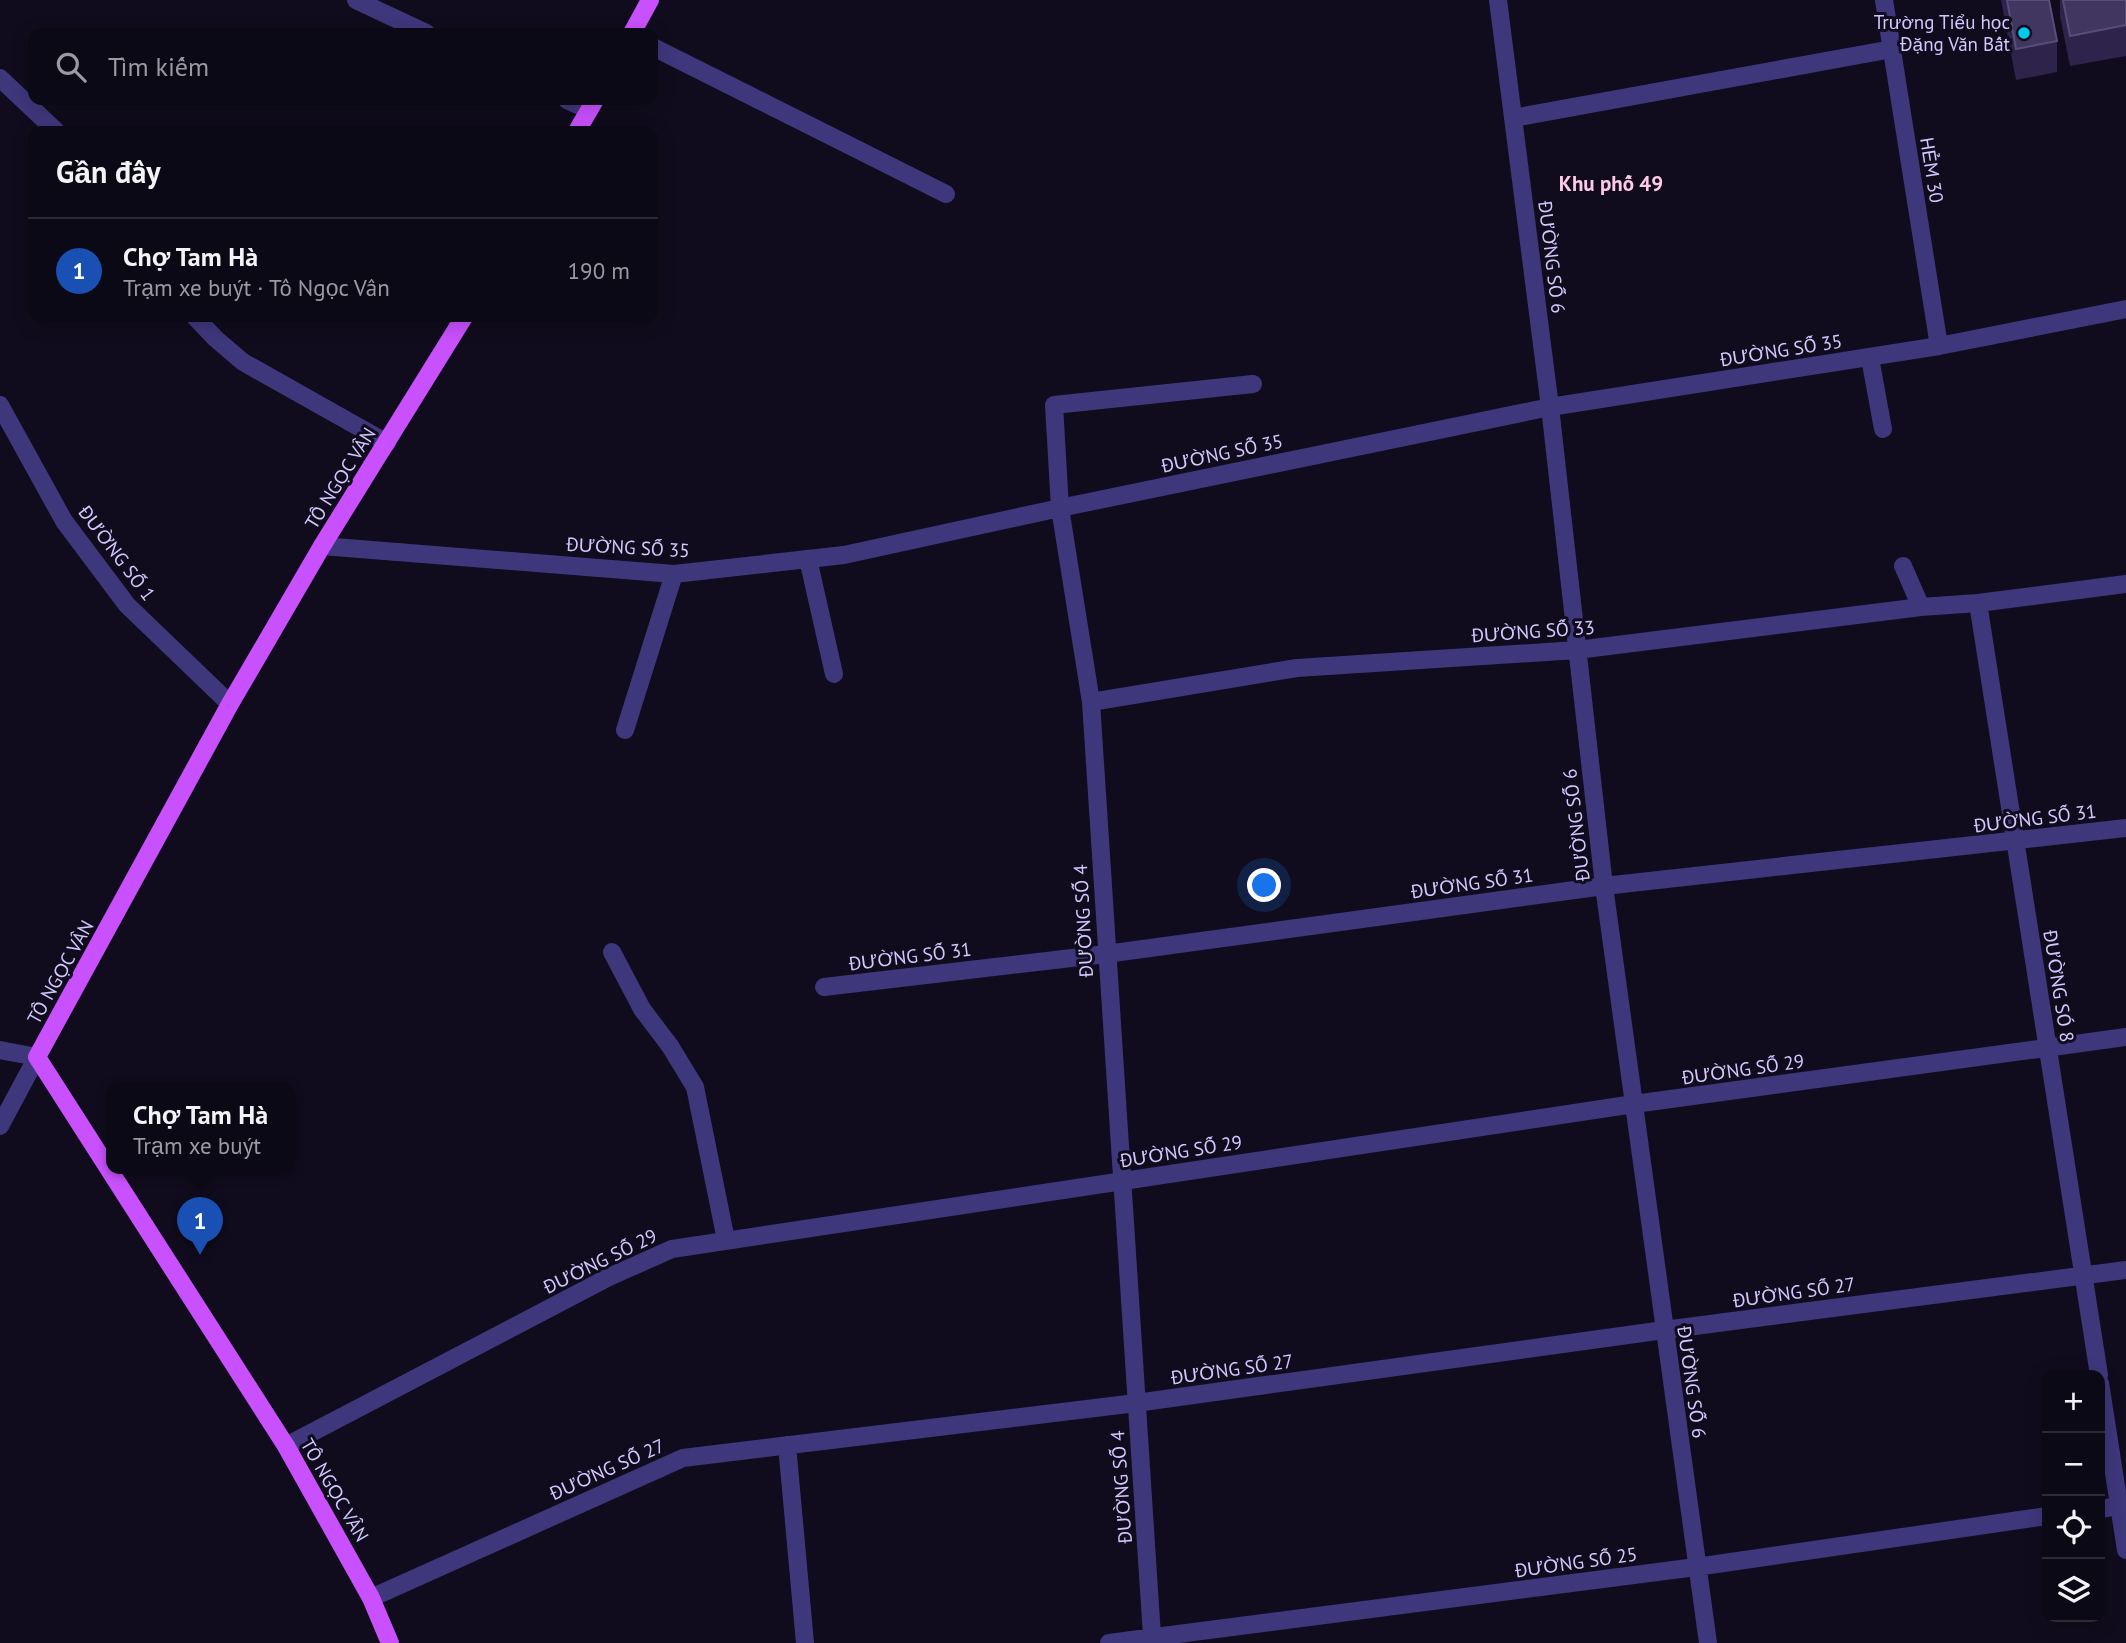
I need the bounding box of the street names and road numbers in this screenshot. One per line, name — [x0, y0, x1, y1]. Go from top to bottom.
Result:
street label: HẺM 30 — [1915, 135, 1949, 205]
street label: ĐƯỜNG SỐ 6 — [1533, 198, 1571, 315]
street label: ĐƯỜNG SỐ 35 — [1717, 328, 1844, 372]
street label: TÔ NGỌC VÂN — [299, 423, 381, 533]
street label: ĐƯỜNG SỐ 35 — [1158, 428, 1285, 478]
street label: ĐƯỜNG SỐ 1 — [73, 500, 161, 605]
street label: ĐƯỜNG SỐ 35 — [565, 532, 690, 562]
street label: ĐƯỜNG SỐ 33 — [1470, 615, 1595, 647]
street label: ĐƯỜNG SỐ 6 — [1557, 767, 1595, 884]
street label: ĐƯỜNG SỐ 31 — [1971, 799, 2098, 838]
street label: ĐƯỜNG SỐ 31 — [1408, 863, 1535, 904]
street label: ĐƯỜNG SỐ 4 — [1068, 864, 1098, 979]
street label: TÔ NGỌC VÂN — [22, 916, 98, 1028]
street label: ĐƯỜNG SÓ 8 — [2038, 927, 2080, 1044]
street label: ĐƯỜNG SỐ 31 — [846, 937, 973, 976]
street label: ĐƯỜNG SỐ 29 — [1679, 1049, 1806, 1090]
street label: ĐƯỜNG SỐ 29 — [1117, 1129, 1244, 1173]
street label: ĐƯỜNG SỐ 29 — [538, 1223, 661, 1299]
street label: ĐƯỜNG SỐ 27 — [1730, 1272, 1857, 1313]
street label: ĐƯỜNG SỐ 6 — [1672, 1323, 1712, 1440]
street label: ĐƯỜNG SỐ 27 — [1168, 1349, 1295, 1390]
street label: ĐƯỜNG SỐ 4 — [1105, 1430, 1137, 1545]
street label: ĐƯỜNG SỐ 27 — [545, 1433, 668, 1505]
street label: TÔ NGỌC VÂN — [296, 1434, 374, 1546]
street label: ĐƯỜNG SỐ 25 — [1512, 1542, 1639, 1583]

